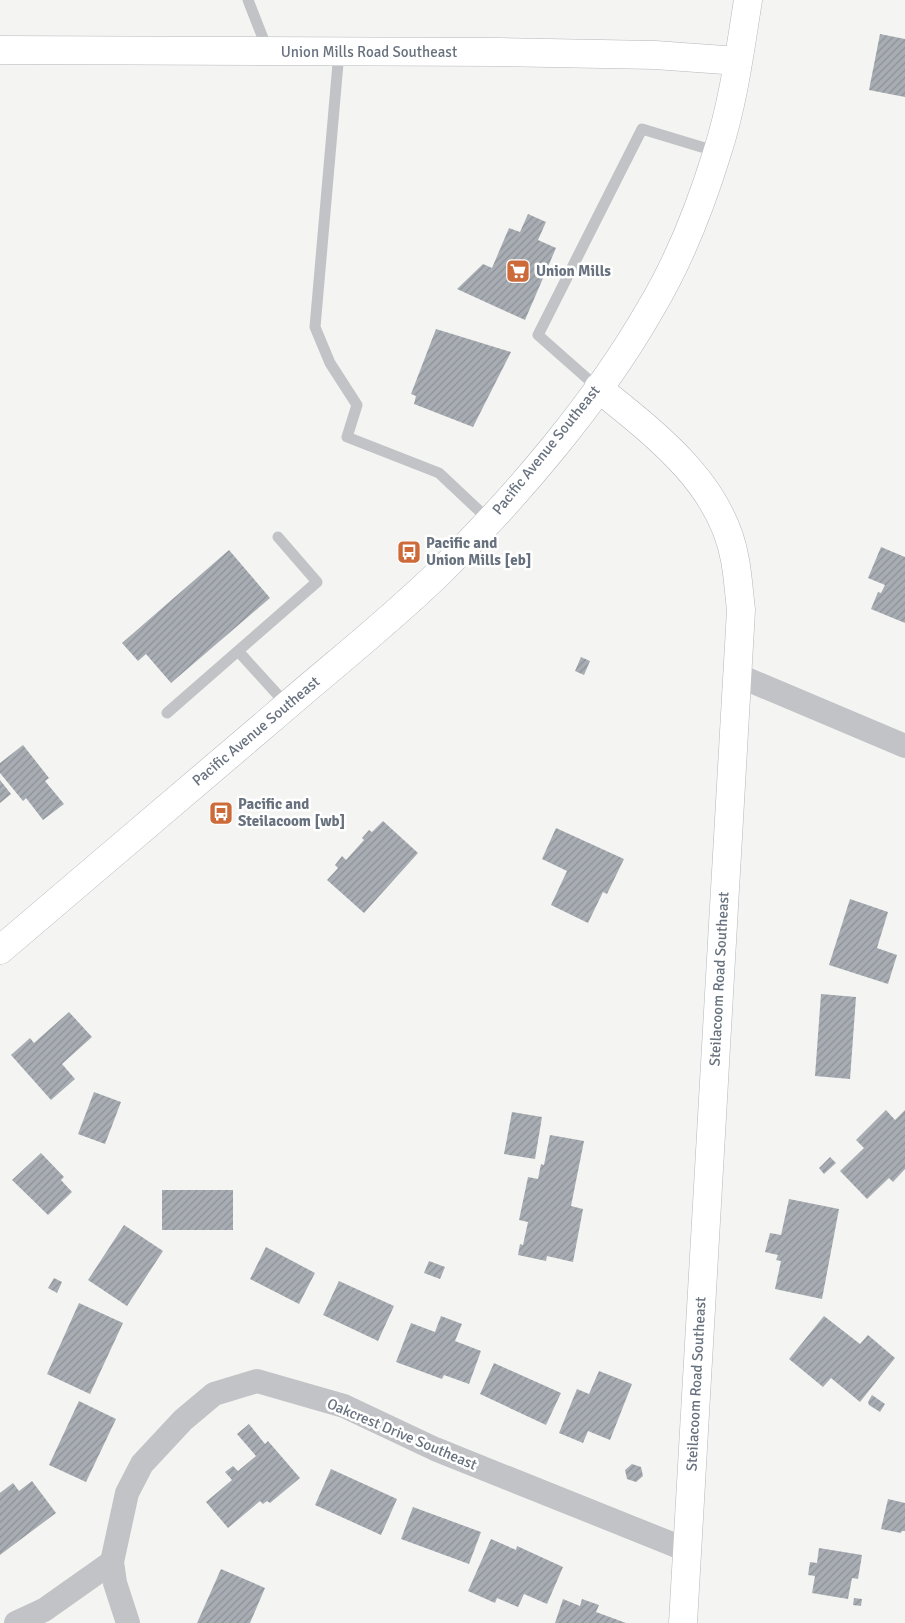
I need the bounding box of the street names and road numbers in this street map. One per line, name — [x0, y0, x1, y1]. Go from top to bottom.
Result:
street label: Union Mills Road Southeast — [281, 43, 457, 61]
street label: Pacific Avenue Southeast — [488, 382, 604, 518]
street label: Pacific Avenue Southeast — [189, 672, 323, 790]
street label: Steilacoom Road Southeast — [705, 891, 733, 1067]
street label: Steilacoom Road Southeast — [682, 1296, 710, 1472]
street label: Oakcrest Drive Southeast — [324, 1394, 480, 1474]

